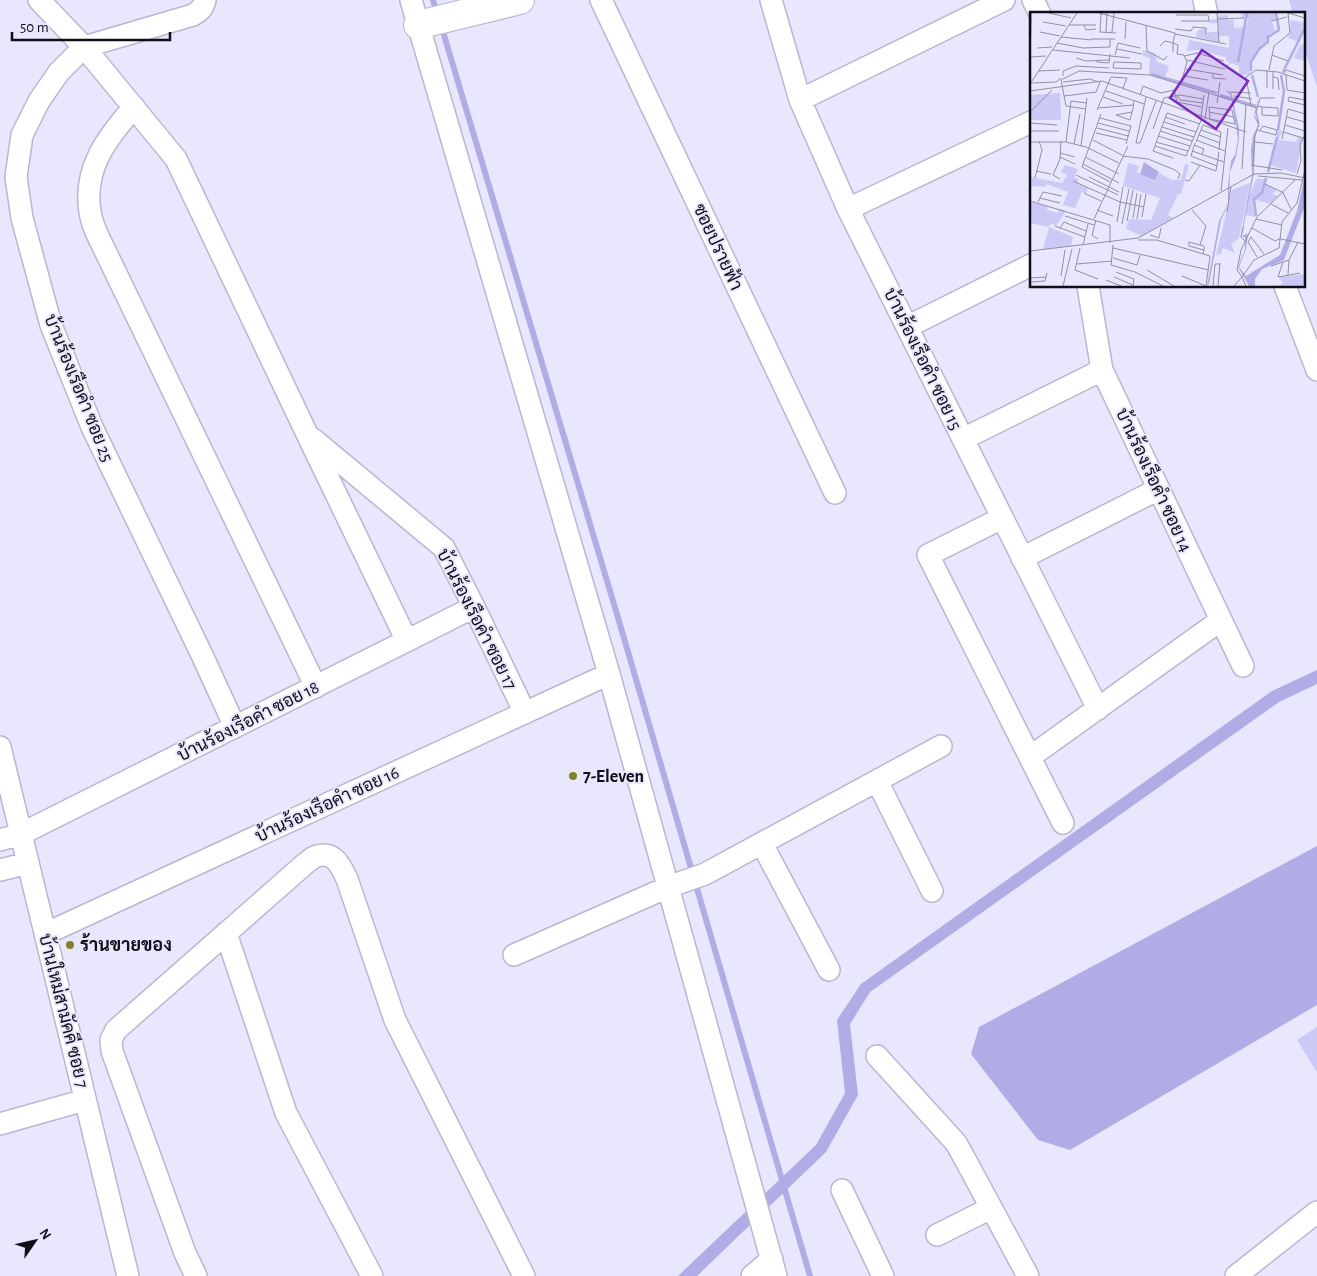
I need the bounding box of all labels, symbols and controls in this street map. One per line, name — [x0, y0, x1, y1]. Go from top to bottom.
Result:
scale bar — [12, 10, 170, 42]
inset map — [1030, 12, 1304, 288]
text: 50 m — [20, 20, 49, 35]
street label: ซอยปรายฟ้า — [689, 200, 748, 293]
street label: บ้านร้องเรือคำ ซอย 15 — [880, 284, 968, 433]
street label: บ้านร้องเรือคำ ซอย 25 — [40, 311, 120, 465]
street label: บ้านร้องเรือคำ ซอย 14 — [1112, 404, 1198, 555]
street label: บ้านร้องเรือคำ ซอย 17 — [433, 544, 523, 693]
street label: บ้านร้องเรือคำ ซอย 18 — [173, 675, 322, 765]
street label: บ้านร้องเรือคำ ซอย 16 — [251, 760, 402, 846]
place label: 7-Eleven — [583, 768, 644, 786]
marker: 7-Eleven — [567, 770, 579, 782]
street label: บ้านใหม่สามัคคี ซอย 7 — [35, 931, 96, 1090]
place label: ร้านขายของ — [80, 933, 172, 955]
marker: ร้านขายของ — [64, 939, 76, 951]
north arrow — [10, 1216, 60, 1266]
text: N — [36, 1226, 53, 1242]

